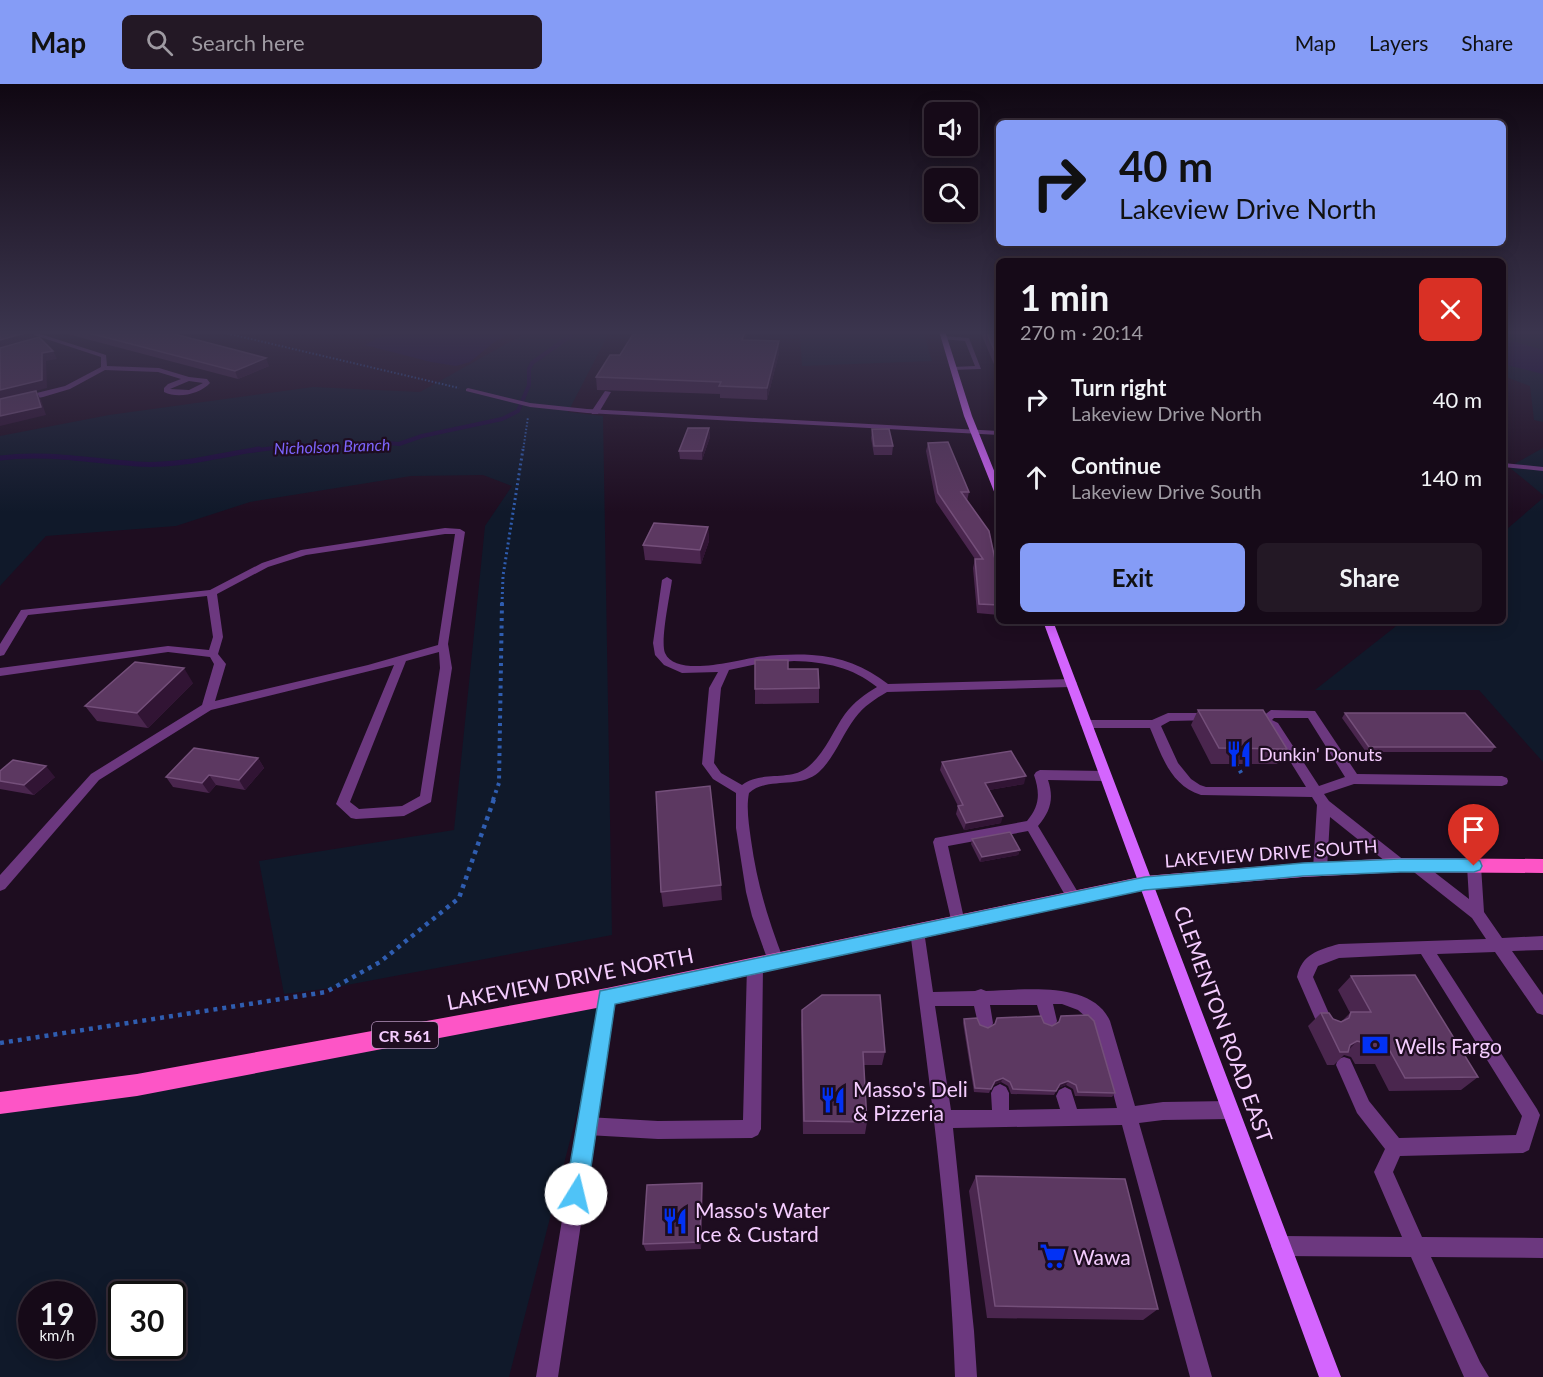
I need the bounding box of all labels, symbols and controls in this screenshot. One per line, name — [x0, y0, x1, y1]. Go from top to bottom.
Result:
search box — [122, 15, 542, 69]
text: Map — [30, 25, 86, 59]
icon: search — [143, 26, 176, 59]
text: Search here — [191, 29, 305, 56]
text: Map — [1295, 30, 1336, 55]
text: Layers — [1369, 30, 1428, 55]
text: Share — [1461, 30, 1513, 55]
map controls — [924, 102, 978, 222]
button: sound — [924, 102, 978, 156]
text: 40 m — [1119, 141, 1213, 191]
icon: right — [1020, 144, 1098, 222]
button: search — [924, 168, 978, 222]
text: Lakeview Drive North — [1119, 192, 1377, 225]
text: 1 min — [1020, 275, 1109, 319]
button: close — [1419, 278, 1482, 341]
text: 270 m · 20:14 — [1020, 320, 1143, 344]
text: Turn right — [1071, 374, 1166, 401]
icon: right — [1020, 383, 1053, 416]
text: 40 m — [1433, 386, 1482, 413]
text: Lakeview Drive North — [1071, 401, 1262, 425]
water label: Nicholson Branch — [273, 434, 391, 458]
text: Continue — [1071, 452, 1161, 479]
icon: ahead — [1020, 461, 1053, 494]
text: 140 m — [1420, 464, 1482, 491]
text: Lakeview Drive South — [1071, 479, 1262, 503]
button: Exit — [1020, 543, 1245, 612]
button: Share — [1257, 543, 1482, 612]
restaurant icon: Dunkin' Donuts — [1224, 739, 1254, 769]
place label: Dunkin' Donuts — [1259, 743, 1383, 765]
pin — [1448, 804, 1499, 866]
icon: arrive — [1457, 813, 1490, 846]
street label: LAKEVIEW DRIVE SOUTH — [1164, 835, 1378, 871]
street label: CLEMENTON ROAD EAST — [1170, 902, 1279, 1146]
street label: LAKEVIEW DRIVE NORTH — [445, 942, 695, 1014]
road number: CR 561 — [372, 1022, 438, 1048]
bank icon: Wells Fargo — [1360, 1030, 1390, 1060]
place label: Wells Fargo — [1395, 1033, 1502, 1058]
place label: Masso's Deli & Pizzeria — [853, 1076, 968, 1125]
restaurant icon: Masso's Deli & Pizzeria — [818, 1085, 848, 1115]
position arrow — [544, 1162, 608, 1226]
place label: Masso's Water Ice & Custard — [695, 1197, 830, 1246]
restaurant icon: Masso's Water Ice & Custard — [660, 1206, 690, 1236]
supermarket icon: Wawa — [1038, 1241, 1068, 1271]
place label: Wawa — [1073, 1244, 1131, 1269]
speed limit sign: 30 — [108, 1281, 186, 1359]
text: 19 — [40, 1295, 74, 1331]
text: km/h — [39, 1326, 75, 1344]

